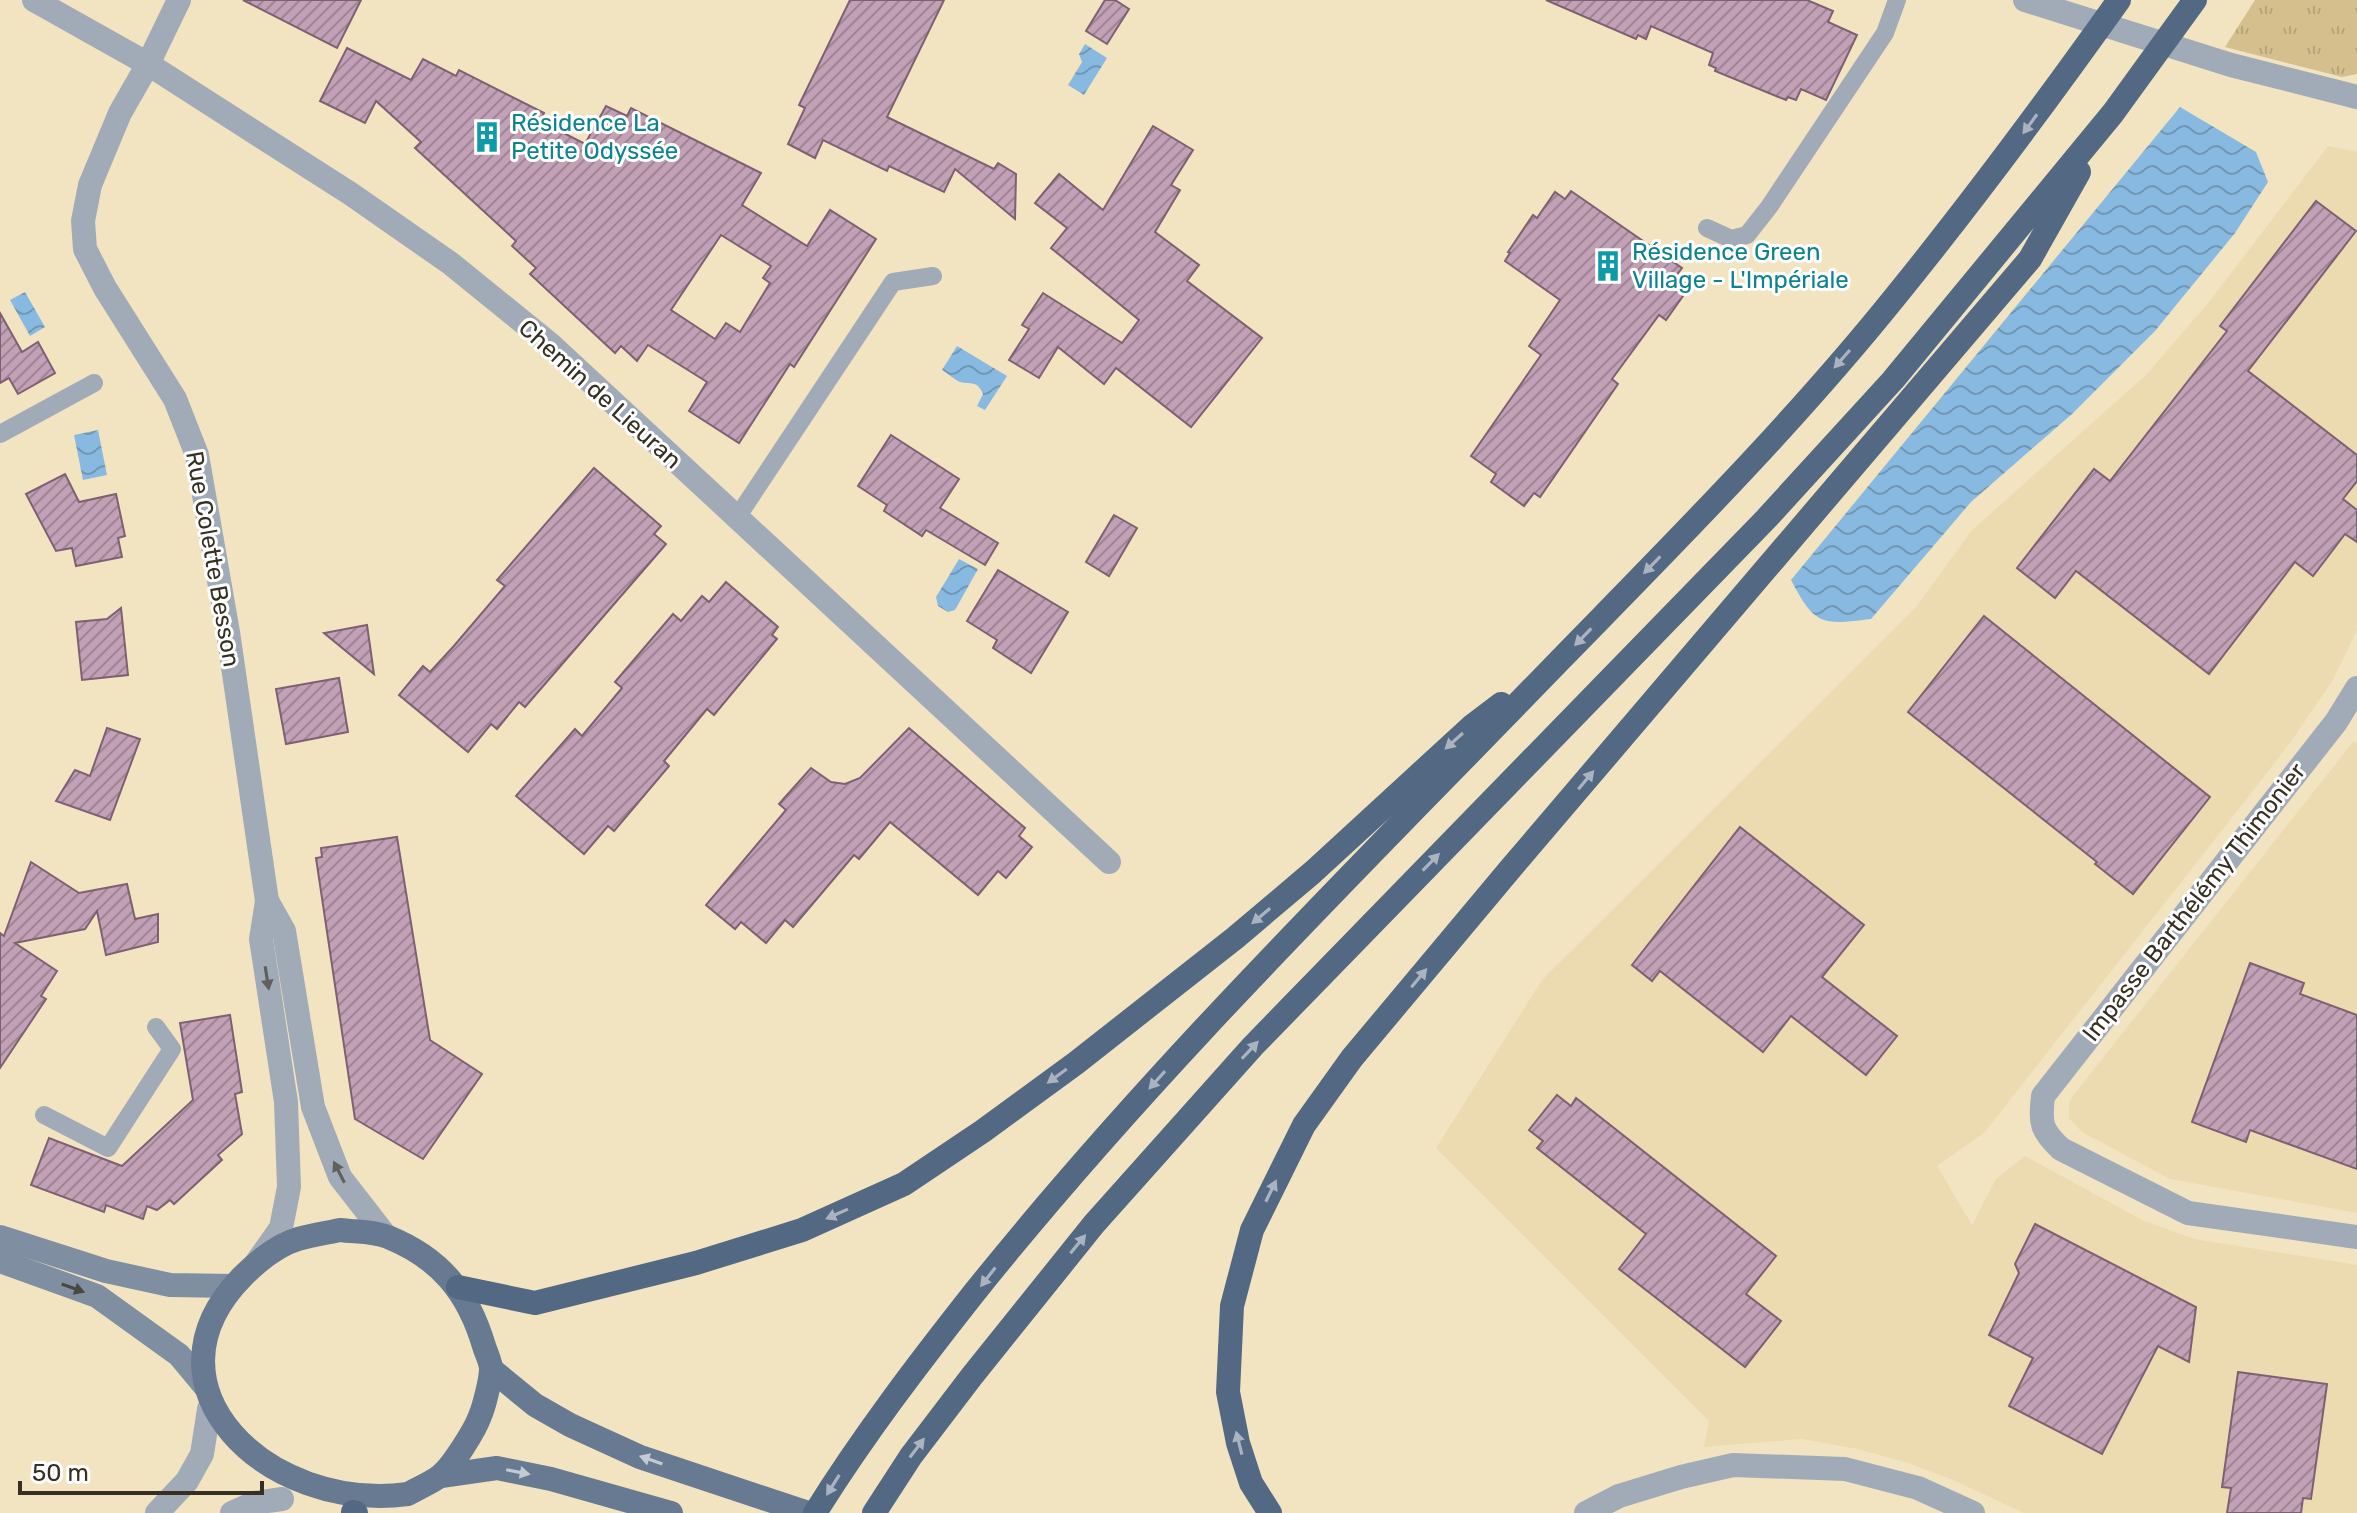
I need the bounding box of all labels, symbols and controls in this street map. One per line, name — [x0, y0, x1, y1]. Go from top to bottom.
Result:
place label: Résidence La Petite Odyssée — [511, 109, 678, 165]
one-way arrow — [2022, 114, 2038, 135]
building icon: Résidence La Petite Odyssée — [470, 120, 504, 154]
place label: Résidence Green Village - L'Impériale — [1632, 238, 1849, 294]
building icon: Résidence Green Village - L'Impériale — [1591, 249, 1625, 283]
street label: Chemin de Lieuran — [513, 314, 687, 474]
one-way arrow — [1833, 350, 1851, 369]
street label: Rue Colette Besson — [180, 449, 246, 669]
one-way arrow — [1643, 555, 1661, 574]
one-way arrow — [1574, 627, 1593, 646]
one-way arrow — [1445, 732, 1464, 750]
street label: Impasse Barthélémy Thimonier — [2077, 757, 2311, 1047]
one-way arrow — [1577, 770, 1594, 790]
one-way arrow — [1421, 853, 1440, 872]
one-way arrow — [1252, 907, 1272, 924]
one-way arrow — [261, 966, 274, 991]
one-way arrow — [1410, 969, 1427, 989]
one-way arrow — [1241, 1040, 1259, 1059]
one-way arrow — [1047, 1068, 1067, 1084]
one-way arrow — [1149, 1070, 1167, 1089]
one-way arrow — [333, 1161, 346, 1184]
one-way arrow — [1265, 1180, 1278, 1203]
one-way arrow — [826, 1207, 849, 1220]
one-way arrow — [1069, 1234, 1086, 1254]
one-way arrow — [980, 1267, 996, 1287]
one-way arrow — [62, 1282, 86, 1294]
one-way arrow — [1232, 1430, 1244, 1455]
one-way arrow — [909, 1437, 925, 1459]
scale bar — [20, 1445, 262, 1495]
one-way arrow — [639, 1454, 663, 1466]
text: 50 m — [32, 1459, 89, 1487]
one-way arrow — [506, 1466, 531, 1479]
one-way arrow — [826, 1474, 840, 1496]

